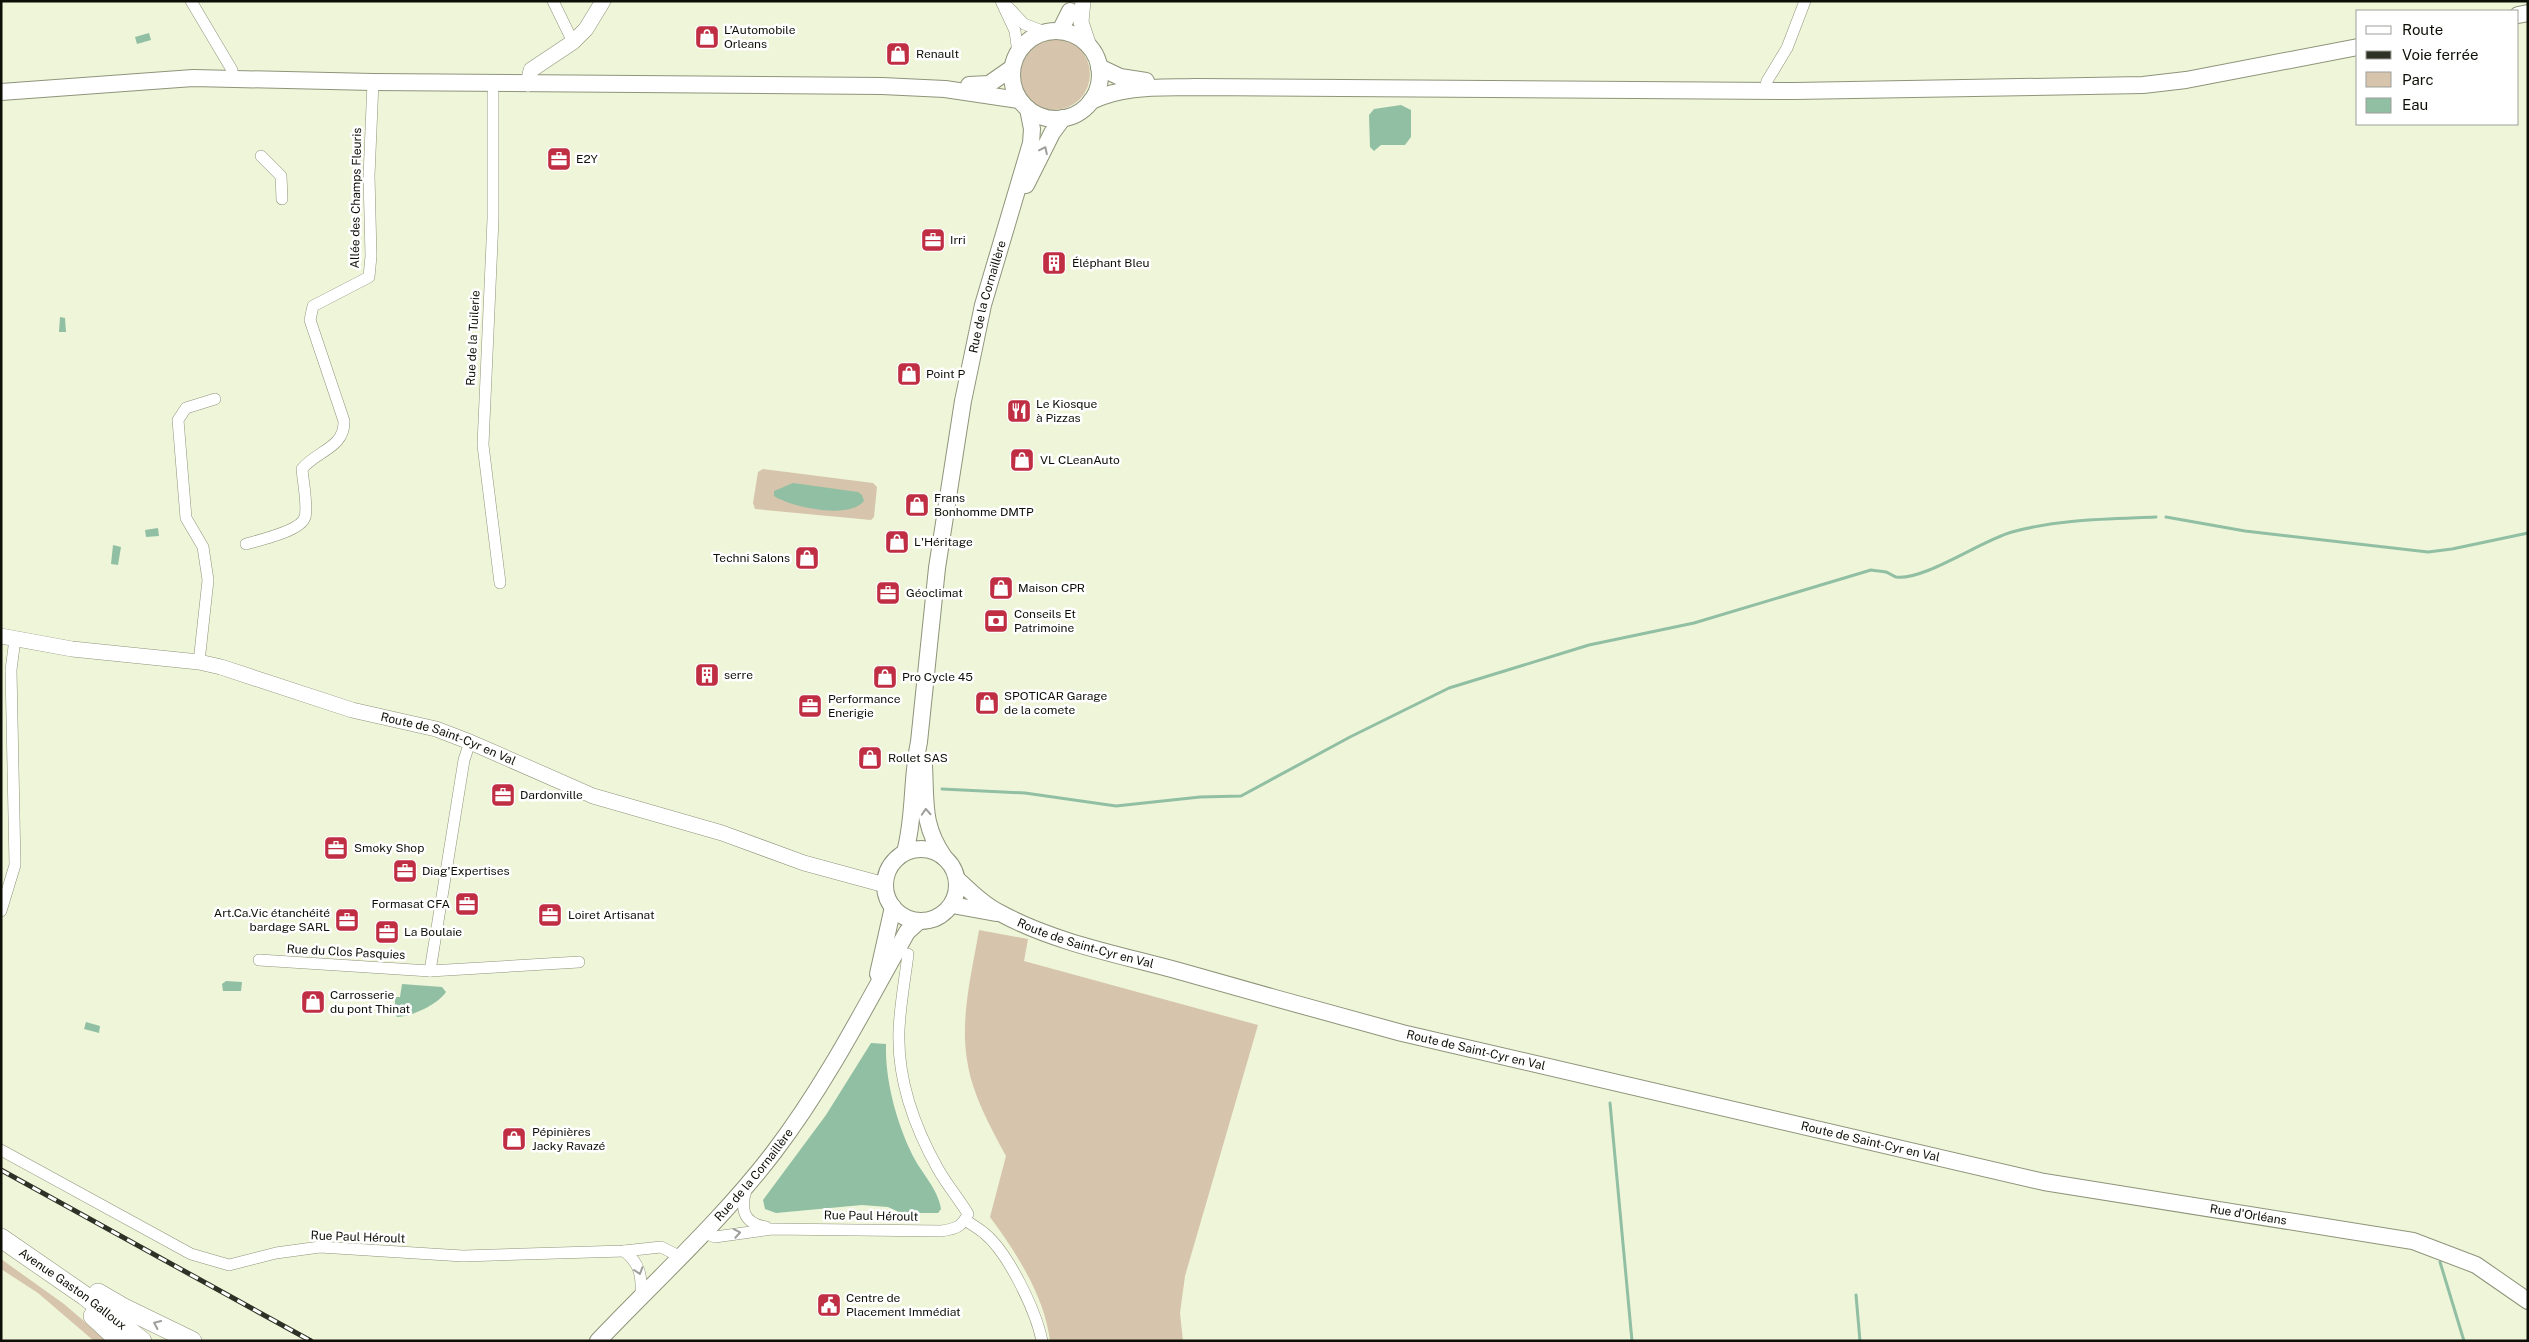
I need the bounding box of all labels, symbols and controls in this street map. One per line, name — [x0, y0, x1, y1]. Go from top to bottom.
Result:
legend — [2356, 10, 2519, 125]
text: Route — [2402, 21, 2443, 38]
place label: L’Automobile Orleans — [724, 23, 796, 51]
shop icon: L’Automobile Orleans — [694, 24, 720, 50]
shop icon: Renault — [885, 41, 911, 67]
text: Voie ferrée — [2402, 46, 2479, 63]
place label: Renault — [916, 47, 959, 61]
text: Parc — [2402, 71, 2434, 88]
text: Eau — [2402, 96, 2428, 113]
street label: Allée des Champs Fleuris — [348, 128, 364, 268]
office icon: E2Y — [546, 146, 572, 172]
one-way arrow — [1037, 147, 1047, 156]
place label: E2Y — [576, 152, 599, 166]
office icon: Irri — [920, 227, 946, 253]
place label: Irri — [950, 233, 966, 247]
street label: Rue de la Cornaillère — [966, 239, 1009, 354]
building icon: Éléphant Bleu — [1041, 250, 1067, 276]
place label: Éléphant Bleu — [1072, 256, 1150, 270]
street label: Rue de la Tuilerie — [464, 290, 483, 386]
shop icon: Point P — [896, 361, 922, 387]
place label: Point P — [926, 367, 966, 381]
place label: Le Kiosque à Pizzas — [1036, 397, 1097, 425]
restaurant icon: Le Kiosque à Pizzas — [1006, 398, 1032, 424]
shop icon: VL CLeanAuto — [1009, 447, 1035, 473]
place label: VL CLeanAuto — [1040, 453, 1120, 467]
place label: Frans Bonhomme DMTP — [934, 491, 1034, 519]
shop icon: Frans Bonhomme DMTP — [904, 492, 930, 518]
shop icon: L'Héritage — [884, 529, 910, 555]
place label: L'Héritage — [914, 535, 973, 549]
shop icon: Techni Salons — [794, 545, 820, 571]
place label: Techni Salons — [713, 551, 790, 565]
shop icon: Maison CPR — [988, 575, 1014, 601]
office icon: Géoclimat — [875, 580, 901, 606]
place label: Maison CPR — [1018, 581, 1085, 595]
place label: Géoclimat — [906, 586, 963, 600]
place label: Conseils Et Patrimoine — [1014, 607, 1076, 635]
bank icon: Conseils Et Patrimoine — [983, 608, 1009, 634]
building icon: serre — [694, 662, 720, 688]
shop icon: Pro Cycle 45 — [872, 664, 898, 690]
place label: serre — [724, 668, 753, 682]
place label: Pro Cycle 45 — [902, 670, 973, 684]
place label: SPOTICAR Garage de la comete — [1004, 689, 1108, 717]
shop icon: SPOTICAR Garage de la comete — [974, 690, 1000, 716]
place label: Performance Enerigie — [828, 692, 901, 720]
office icon: Performance Enerigie — [797, 693, 823, 719]
street label: Route de Saint-Cyr en Val — [379, 710, 518, 768]
shop icon: Rollet SAS — [857, 745, 883, 771]
place label: Rollet SAS — [888, 751, 948, 765]
office icon: Dardonville — [490, 782, 516, 808]
place label: Dardonville — [520, 788, 583, 802]
one-way arrow — [921, 808, 932, 816]
office icon: Smoky Shop — [323, 835, 349, 861]
place label: Smoky Shop — [354, 841, 424, 855]
office icon: Diag'Expertises — [392, 858, 418, 884]
place label: Diag'Expertises — [422, 864, 510, 878]
office icon: Formasat CFA — [454, 891, 480, 917]
place label: Formasat CFA — [371, 897, 450, 911]
office icon: Loiret Artisanat — [537, 902, 563, 928]
place label: Art.Ca.Vic étanchéité bardage SARL — [214, 906, 330, 934]
office icon: Art.Ca.Vic étanchéité bardage SARL — [334, 907, 360, 933]
place label: Loiret Artisanat — [568, 908, 655, 922]
street label: Route de Saint-Cyr en Val — [1015, 916, 1156, 971]
office icon: La Boulaie — [374, 919, 400, 945]
place label: La Boulaie — [404, 925, 462, 939]
street label: Rue du Clos Pasquies — [286, 942, 406, 962]
place label: Carrosserie du pont Thinat — [330, 988, 411, 1016]
shop icon: Carrosserie du pont Thinat — [300, 989, 326, 1015]
street label: Route de Saint-Cyr en Val — [1405, 1027, 1547, 1073]
street label: Route de Saint-Cyr en Val — [1800, 1119, 1942, 1165]
place label: Pépinières Jacky Ravazé — [532, 1125, 606, 1153]
shop icon: Pépinières Jacky Ravazé — [501, 1126, 527, 1152]
street label: Rue de la Cornaillère — [712, 1126, 796, 1224]
street label: Rue d'Orléans — [2209, 1202, 2288, 1228]
street label: Rue Paul Héroult — [824, 1208, 919, 1224]
street label: Rue Paul Héroult — [311, 1228, 406, 1246]
one-way arrow — [732, 1229, 741, 1239]
street label: Avenue Gaston Galloux — [16, 1245, 129, 1333]
one-way arrow — [633, 1266, 643, 1274]
place label: Centre de Placement Immédiat — [846, 1291, 961, 1319]
public building icon: Centre de Placement Immédiat — [816, 1292, 842, 1318]
one-way arrow — [153, 1320, 162, 1330]

